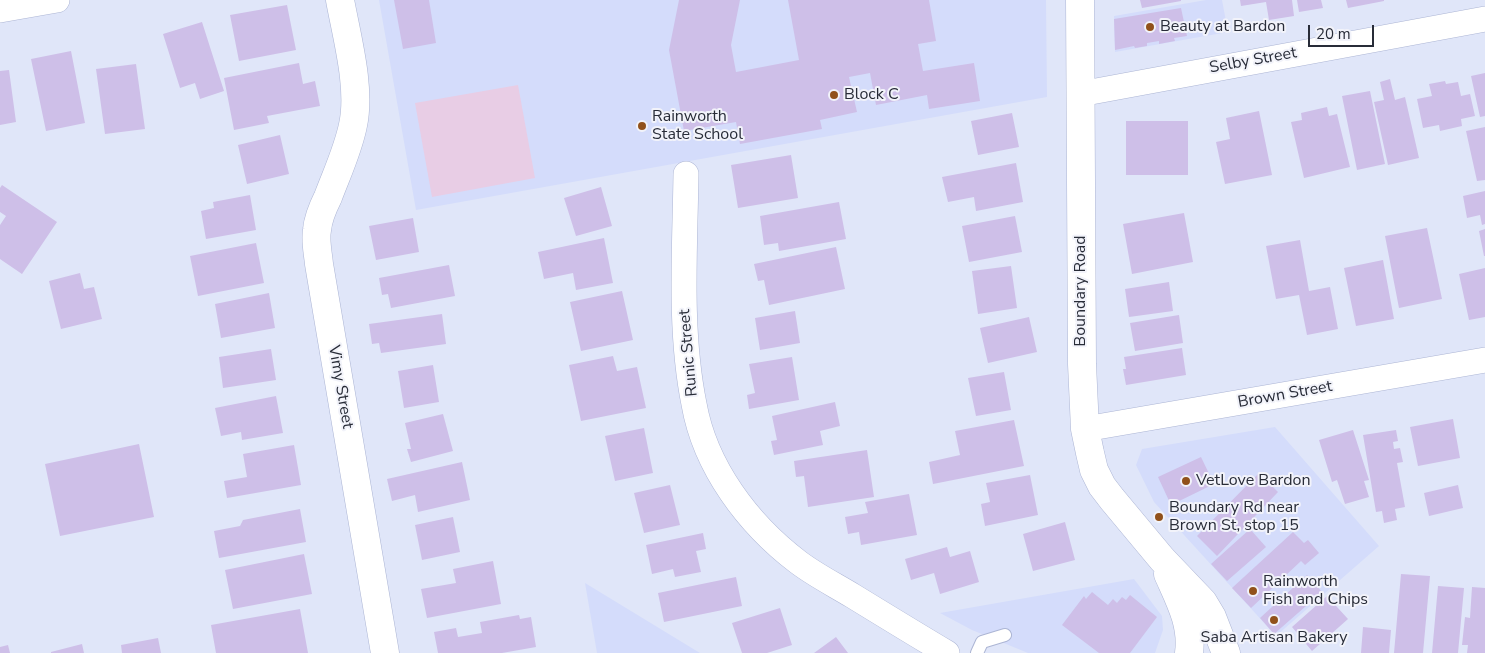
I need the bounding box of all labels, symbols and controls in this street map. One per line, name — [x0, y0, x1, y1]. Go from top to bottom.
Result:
scale bar — [1310, 15, 1376, 47]
place label: Beauty at Bardon — [1160, 17, 1285, 37]
marker: Beauty at Bardon — [1144, 21, 1156, 33]
text: 20 m — [1316, 24, 1351, 44]
street label: Selby Street — [1208, 44, 1298, 78]
place label: Block C — [844, 85, 899, 105]
marker: Block C — [828, 89, 840, 101]
place label: Rainworth State School — [652, 107, 743, 145]
marker: Rainworth State School — [636, 120, 648, 132]
street label: Boundary Road — [1071, 235, 1091, 347]
street label: Runic Street — [676, 309, 702, 397]
street label: Vimy Street — [323, 344, 357, 430]
street label: Brown Street — [1236, 377, 1334, 413]
place label: VetLove Bardon — [1196, 471, 1311, 491]
marker: VetLove Bardon — [1180, 475, 1192, 487]
place label: Boundary Rd near Brown St, stop 15 — [1169, 498, 1299, 536]
marker: Boundary Rd near Brown St, stop 15 — [1153, 511, 1165, 523]
place label: Rainworth Fish and Chips — [1263, 572, 1368, 610]
marker: Rainworth Fish and Chips — [1247, 585, 1259, 597]
marker: Saba Artisan Bakery — [1268, 614, 1280, 626]
place label: Saba Artisan Bakery — [1201, 628, 1347, 648]

